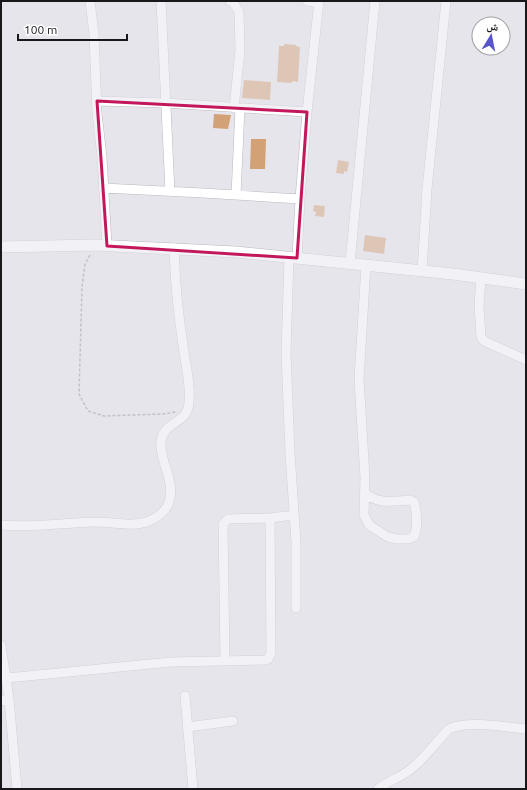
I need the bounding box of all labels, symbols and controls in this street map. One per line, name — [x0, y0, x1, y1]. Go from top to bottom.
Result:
scale bar — [18, 16, 127, 42]
north arrow — [471, 16, 511, 56]
text: ش — [486, 19, 500, 35]
text: 100 m — [24, 23, 57, 36]

